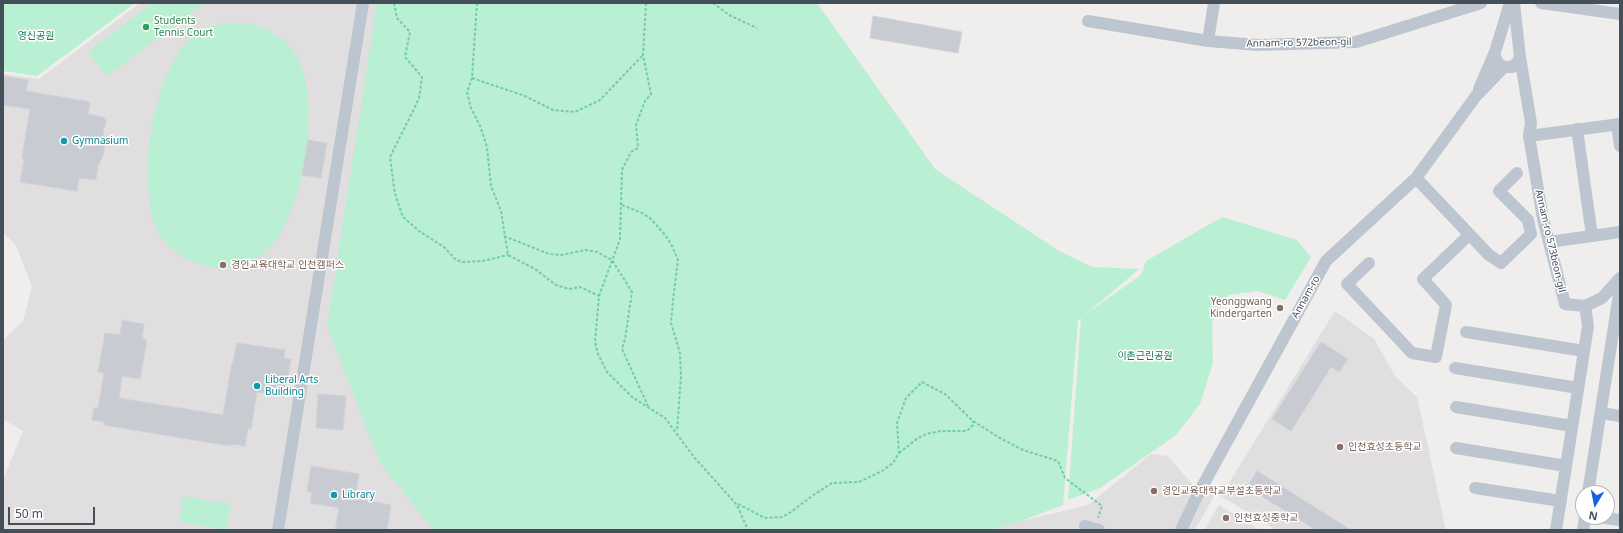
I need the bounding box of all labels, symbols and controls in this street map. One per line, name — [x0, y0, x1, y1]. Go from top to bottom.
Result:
place label: Students Tennis Court — [154, 15, 213, 38]
marker: Students Tennis Court — [141, 22, 151, 32]
park label: 영신공원 — [18, 30, 54, 42]
street label: Annam-ro 572beon-gil — [1246, 36, 1352, 50]
place label: Gymnasium — [72, 135, 128, 147]
marker: Gymnasium — [59, 136, 69, 146]
street label: Annam-ro 573beon-gil — [1532, 188, 1568, 294]
place label: 경인교육대학교 인천캠퍼스 — [231, 259, 344, 271]
marker: 경인교육대학교 인천캠퍼스 — [218, 260, 228, 270]
street label: Annam-ro — [1289, 274, 1323, 320]
place label: Yeonggwang Kindergarten — [1210, 296, 1272, 320]
marker: Yeonggwang Kindergarten — [1275, 303, 1285, 313]
park label: 이촌근린공원 — [1117, 350, 1173, 362]
place label: Liberal Arts Building — [265, 374, 318, 398]
marker: Liberal Arts Building — [252, 381, 262, 391]
place label: 인천효성초등학교 — [1348, 441, 1422, 453]
marker: 인천효성초등학교 — [1335, 442, 1345, 452]
place label: 경인교육대학교부설초등학교 — [1162, 485, 1282, 497]
north arrow — [1575, 485, 1615, 525]
marker: 경인교육대학교부설초등학교 — [1149, 486, 1159, 496]
place label: Library — [342, 489, 375, 501]
marker: Library — [329, 490, 339, 500]
scale bar — [10, 499, 97, 525]
text: 50 m — [15, 505, 43, 522]
text: N — [1587, 508, 1599, 524]
place label: 인천효성중학교 — [1234, 512, 1298, 524]
marker: 인천효성중학교 — [1221, 513, 1231, 523]

